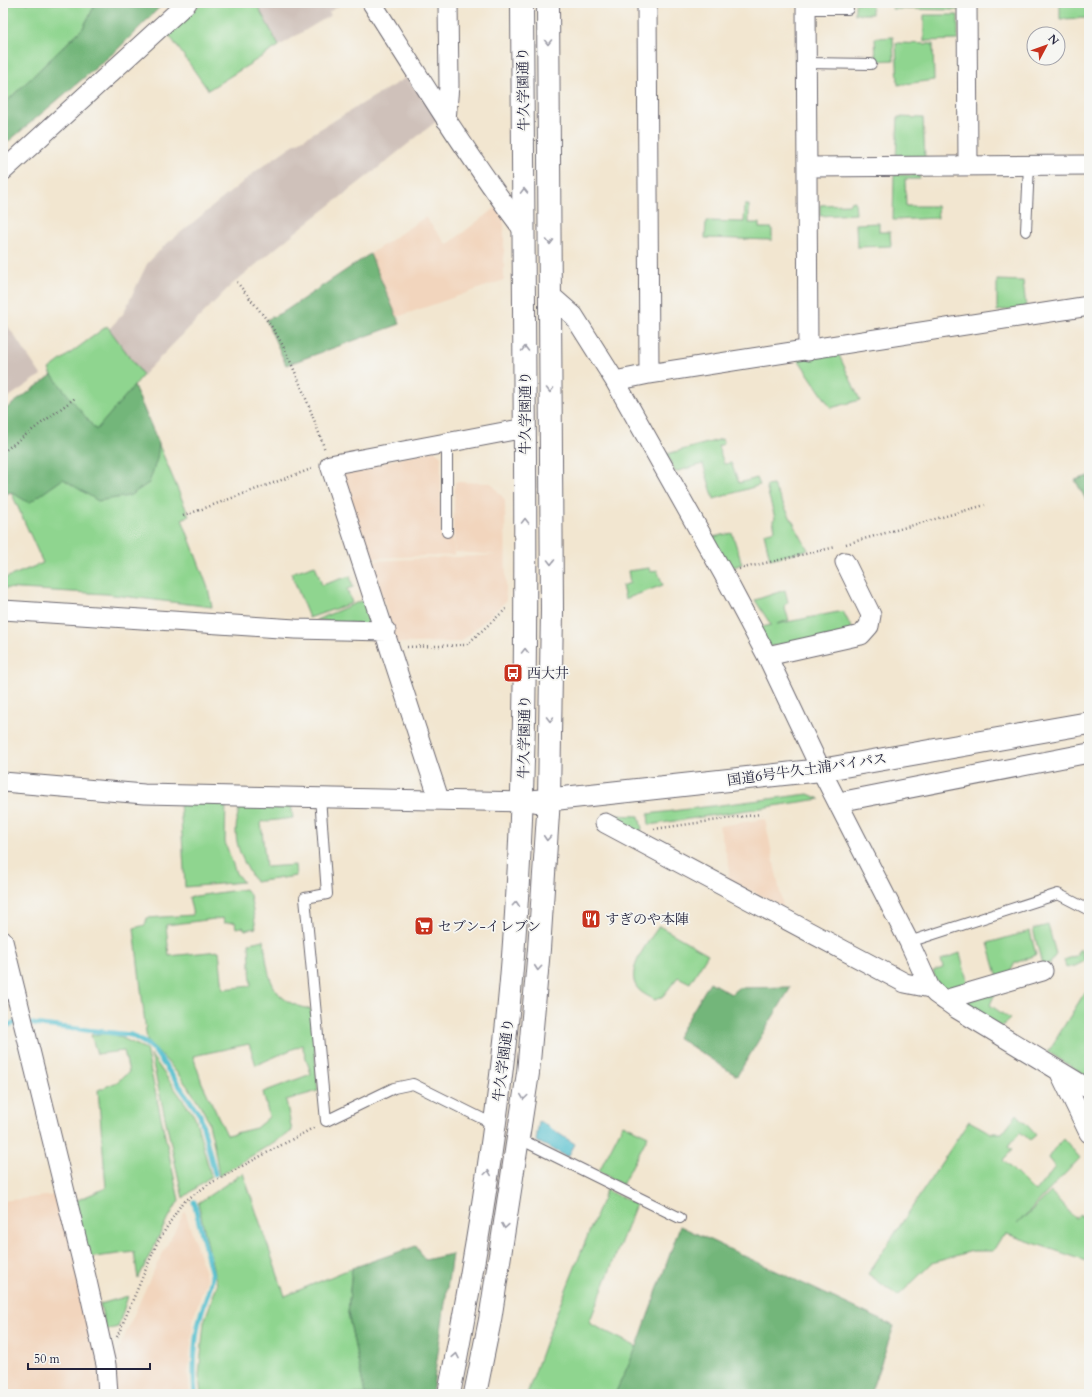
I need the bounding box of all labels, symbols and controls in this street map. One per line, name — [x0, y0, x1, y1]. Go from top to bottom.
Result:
north arrow — [1026, 26, 1066, 66]
text: N — [1044, 31, 1062, 49]
one-way arrow — [544, 39, 552, 45]
street label: 牛久学園通り — [513, 47, 534, 131]
one-way arrow — [520, 188, 528, 194]
one-way arrow — [546, 239, 554, 245]
one-way arrow — [521, 346, 529, 352]
street label: 牛久学園通り — [516, 371, 535, 455]
one-way arrow — [546, 387, 554, 393]
one-way arrow — [521, 518, 530, 524]
one-way arrow — [547, 559, 555, 565]
one-way arrow — [521, 648, 530, 654]
bus stop icon: 西大井 — [502, 662, 524, 684]
place label: 西大井 — [527, 664, 569, 683]
street label: 牛久学園通り — [514, 695, 535, 779]
one-way arrow — [546, 716, 554, 722]
street label: 国道6号牛久土浦バイパス — [726, 749, 888, 790]
one-way arrow — [542, 835, 551, 841]
one-way arrow — [512, 901, 521, 907]
restaurant icon: すぎのや本陣 — [580, 908, 602, 930]
place label: すぎのや本陣 — [605, 910, 689, 929]
supermarket icon: セブン-イレブン — [413, 915, 435, 937]
place label: セブン-イレブン — [438, 917, 541, 936]
one-way arrow — [533, 965, 542, 971]
street label: 牛久学園通り — [489, 1017, 518, 1103]
one-way arrow — [520, 1094, 529, 1100]
one-way arrow — [483, 1170, 492, 1176]
one-way arrow — [501, 1223, 510, 1229]
scale bar — [28, 1345, 150, 1371]
text: 50 m — [34, 1351, 61, 1367]
one-way arrow — [451, 1353, 460, 1359]

